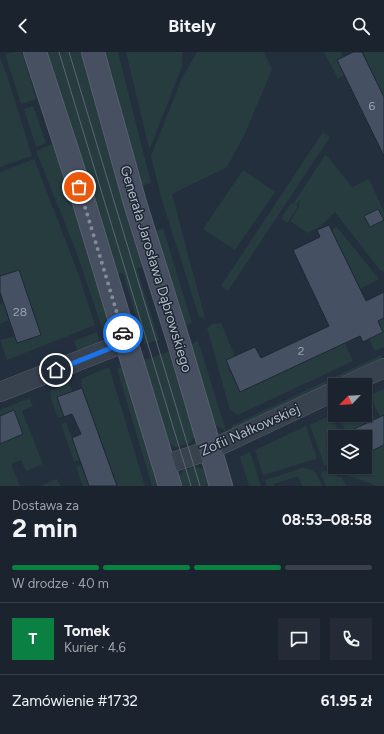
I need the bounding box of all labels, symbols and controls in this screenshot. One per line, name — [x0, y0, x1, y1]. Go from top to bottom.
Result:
icon: back — [12, 15, 34, 37]
text: Bitely — [168, 15, 216, 37]
icon: search — [350, 15, 372, 37]
house number: 6 — [369, 99, 376, 113]
street label: Generała Jarosława Dąbrowskiego — [116, 164, 196, 374]
pin — [62, 170, 96, 204]
icon: bag — [68, 176, 90, 198]
house number: 28 — [13, 305, 27, 319]
courier — [103, 313, 143, 353]
icon: car — [112, 322, 134, 344]
house number: 2 — [298, 344, 304, 358]
pin — [39, 353, 73, 387]
icon: home — [45, 359, 67, 381]
north arrow — [328, 378, 372, 422]
map controls — [328, 378, 372, 474]
street label: Zofii Nałkowskiej — [197, 400, 303, 460]
button: layers — [328, 430, 372, 474]
text: Dostawa za — [12, 498, 79, 513]
text: 08:53–08:58 — [282, 511, 372, 529]
text: 2 min — [12, 512, 78, 544]
text: W drodze · 40 m — [12, 576, 109, 591]
button: chat — [278, 618, 320, 660]
button: phone — [330, 618, 372, 660]
text: Tomek — [64, 622, 110, 640]
text: T — [29, 630, 37, 648]
text: Kurier · 4.6 — [64, 640, 126, 655]
text: Zamówienie #1732 — [12, 692, 138, 710]
text: 61.95 zł — [321, 692, 372, 710]

